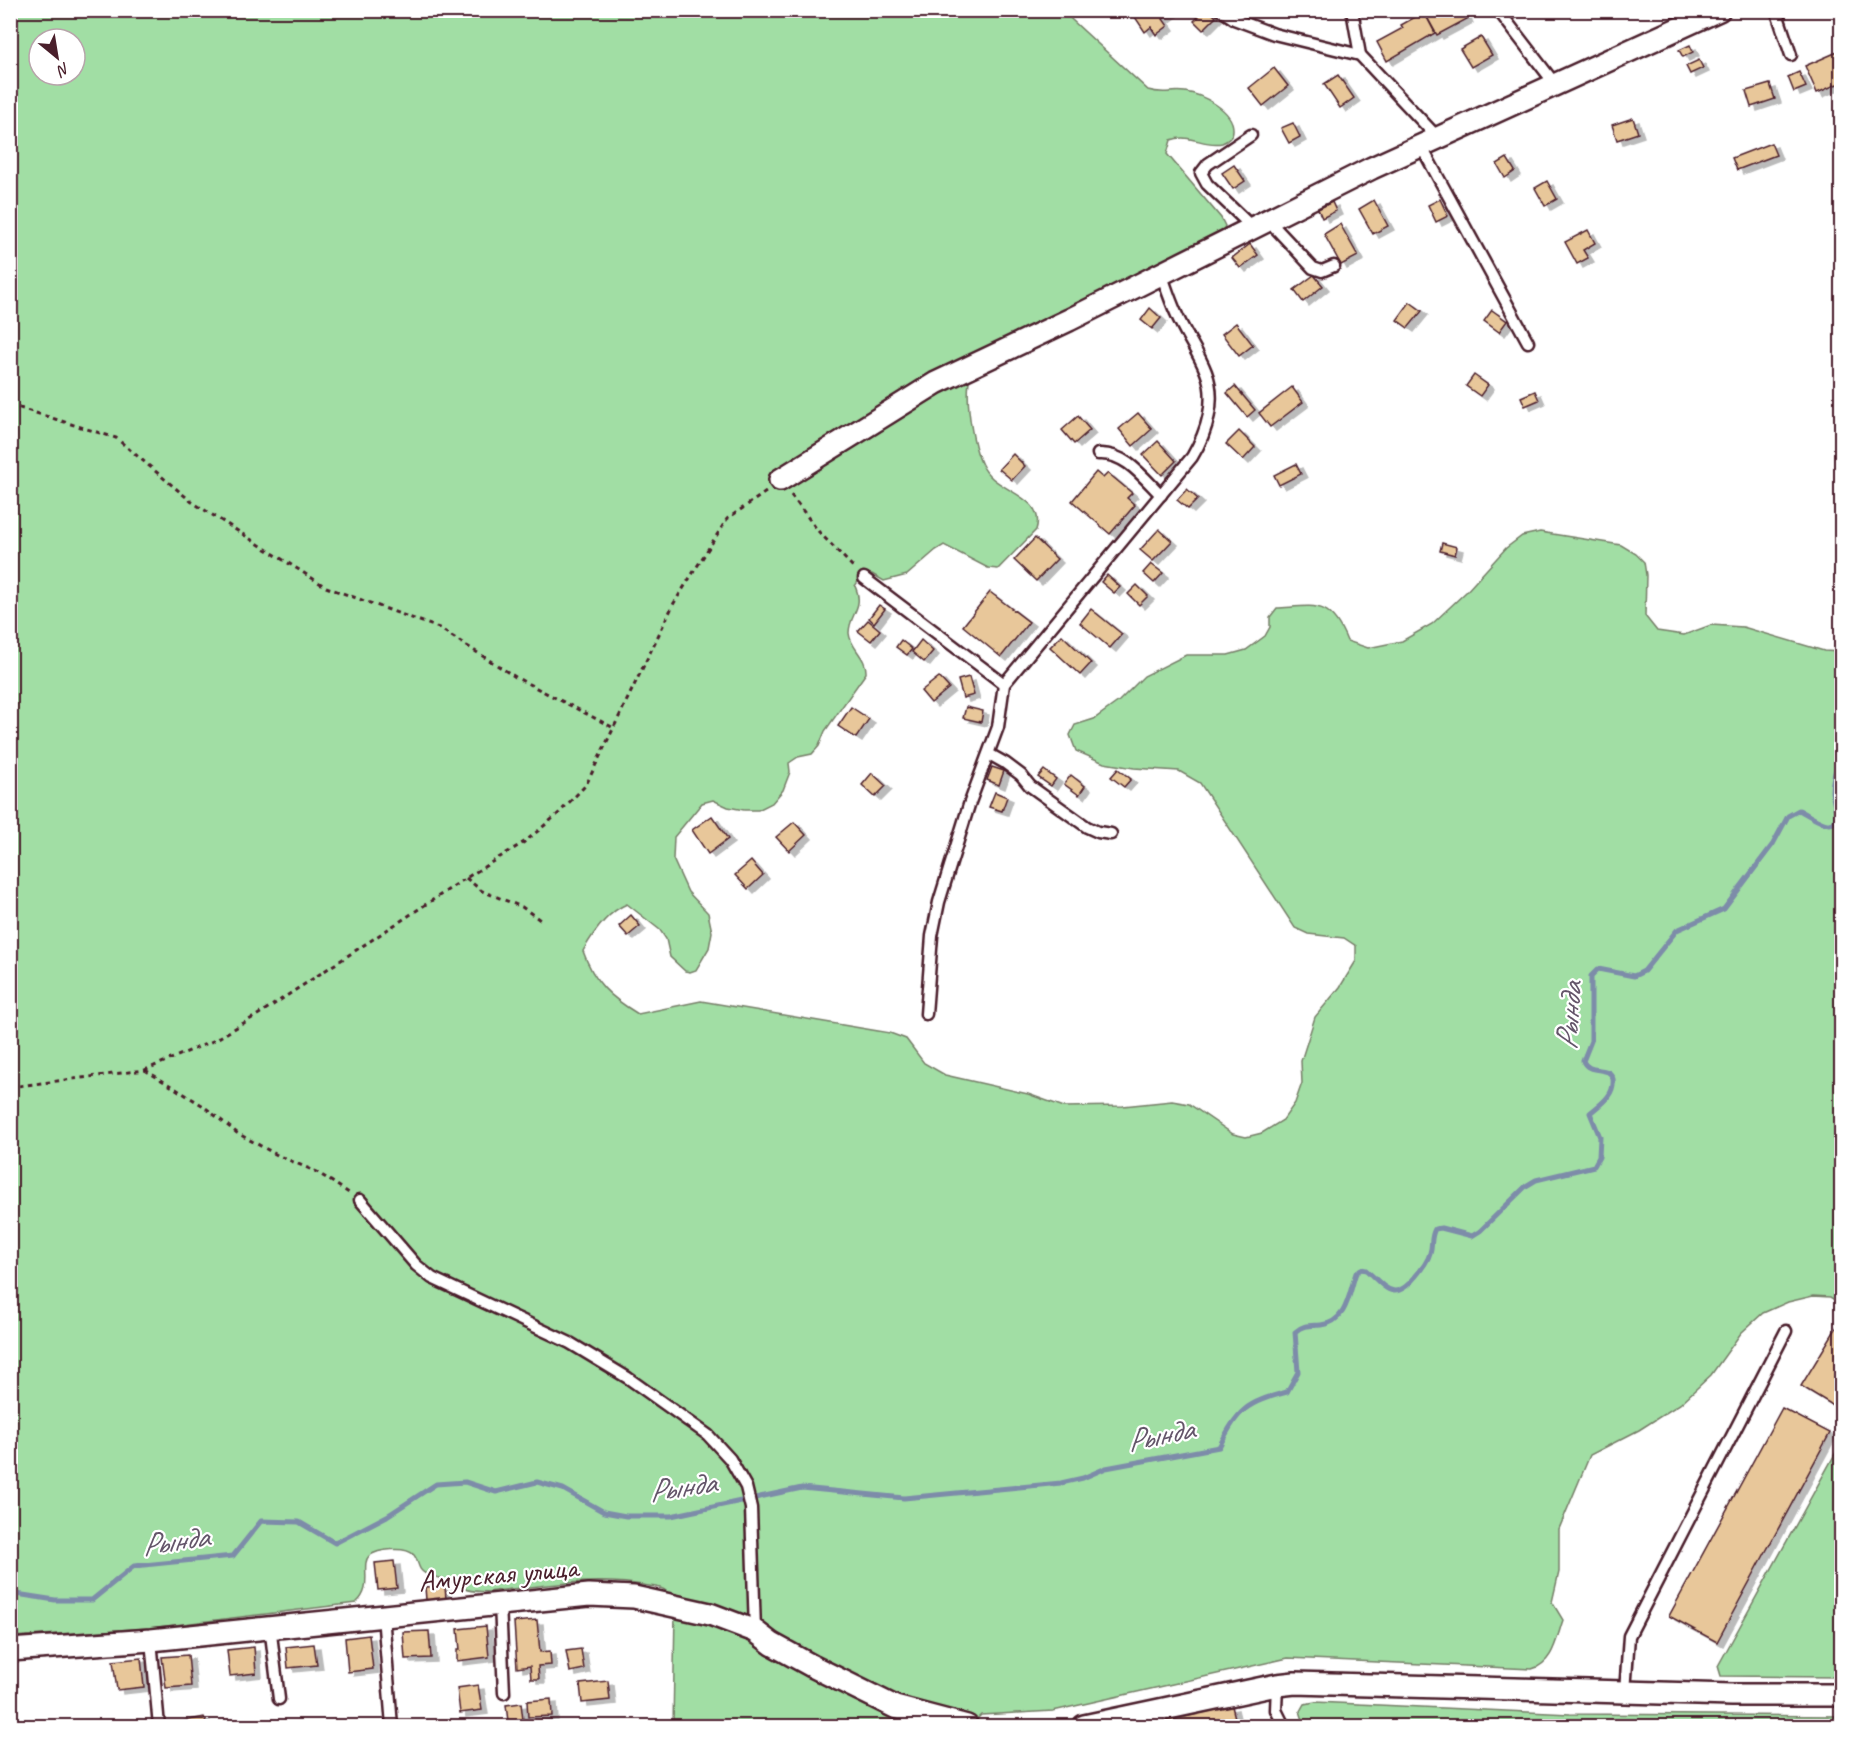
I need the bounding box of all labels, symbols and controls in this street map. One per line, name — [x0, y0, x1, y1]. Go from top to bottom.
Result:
north arrow — [27, 27, 87, 87]
text: N — [52, 58, 73, 82]
water label: Рында — [1545, 978, 1592, 1051]
water label: Рында — [1123, 1407, 1200, 1461]
water label: Рында — [646, 1461, 721, 1511]
water label: Рында — [139, 1515, 214, 1565]
street label: Амурская улица — [417, 1548, 582, 1600]

